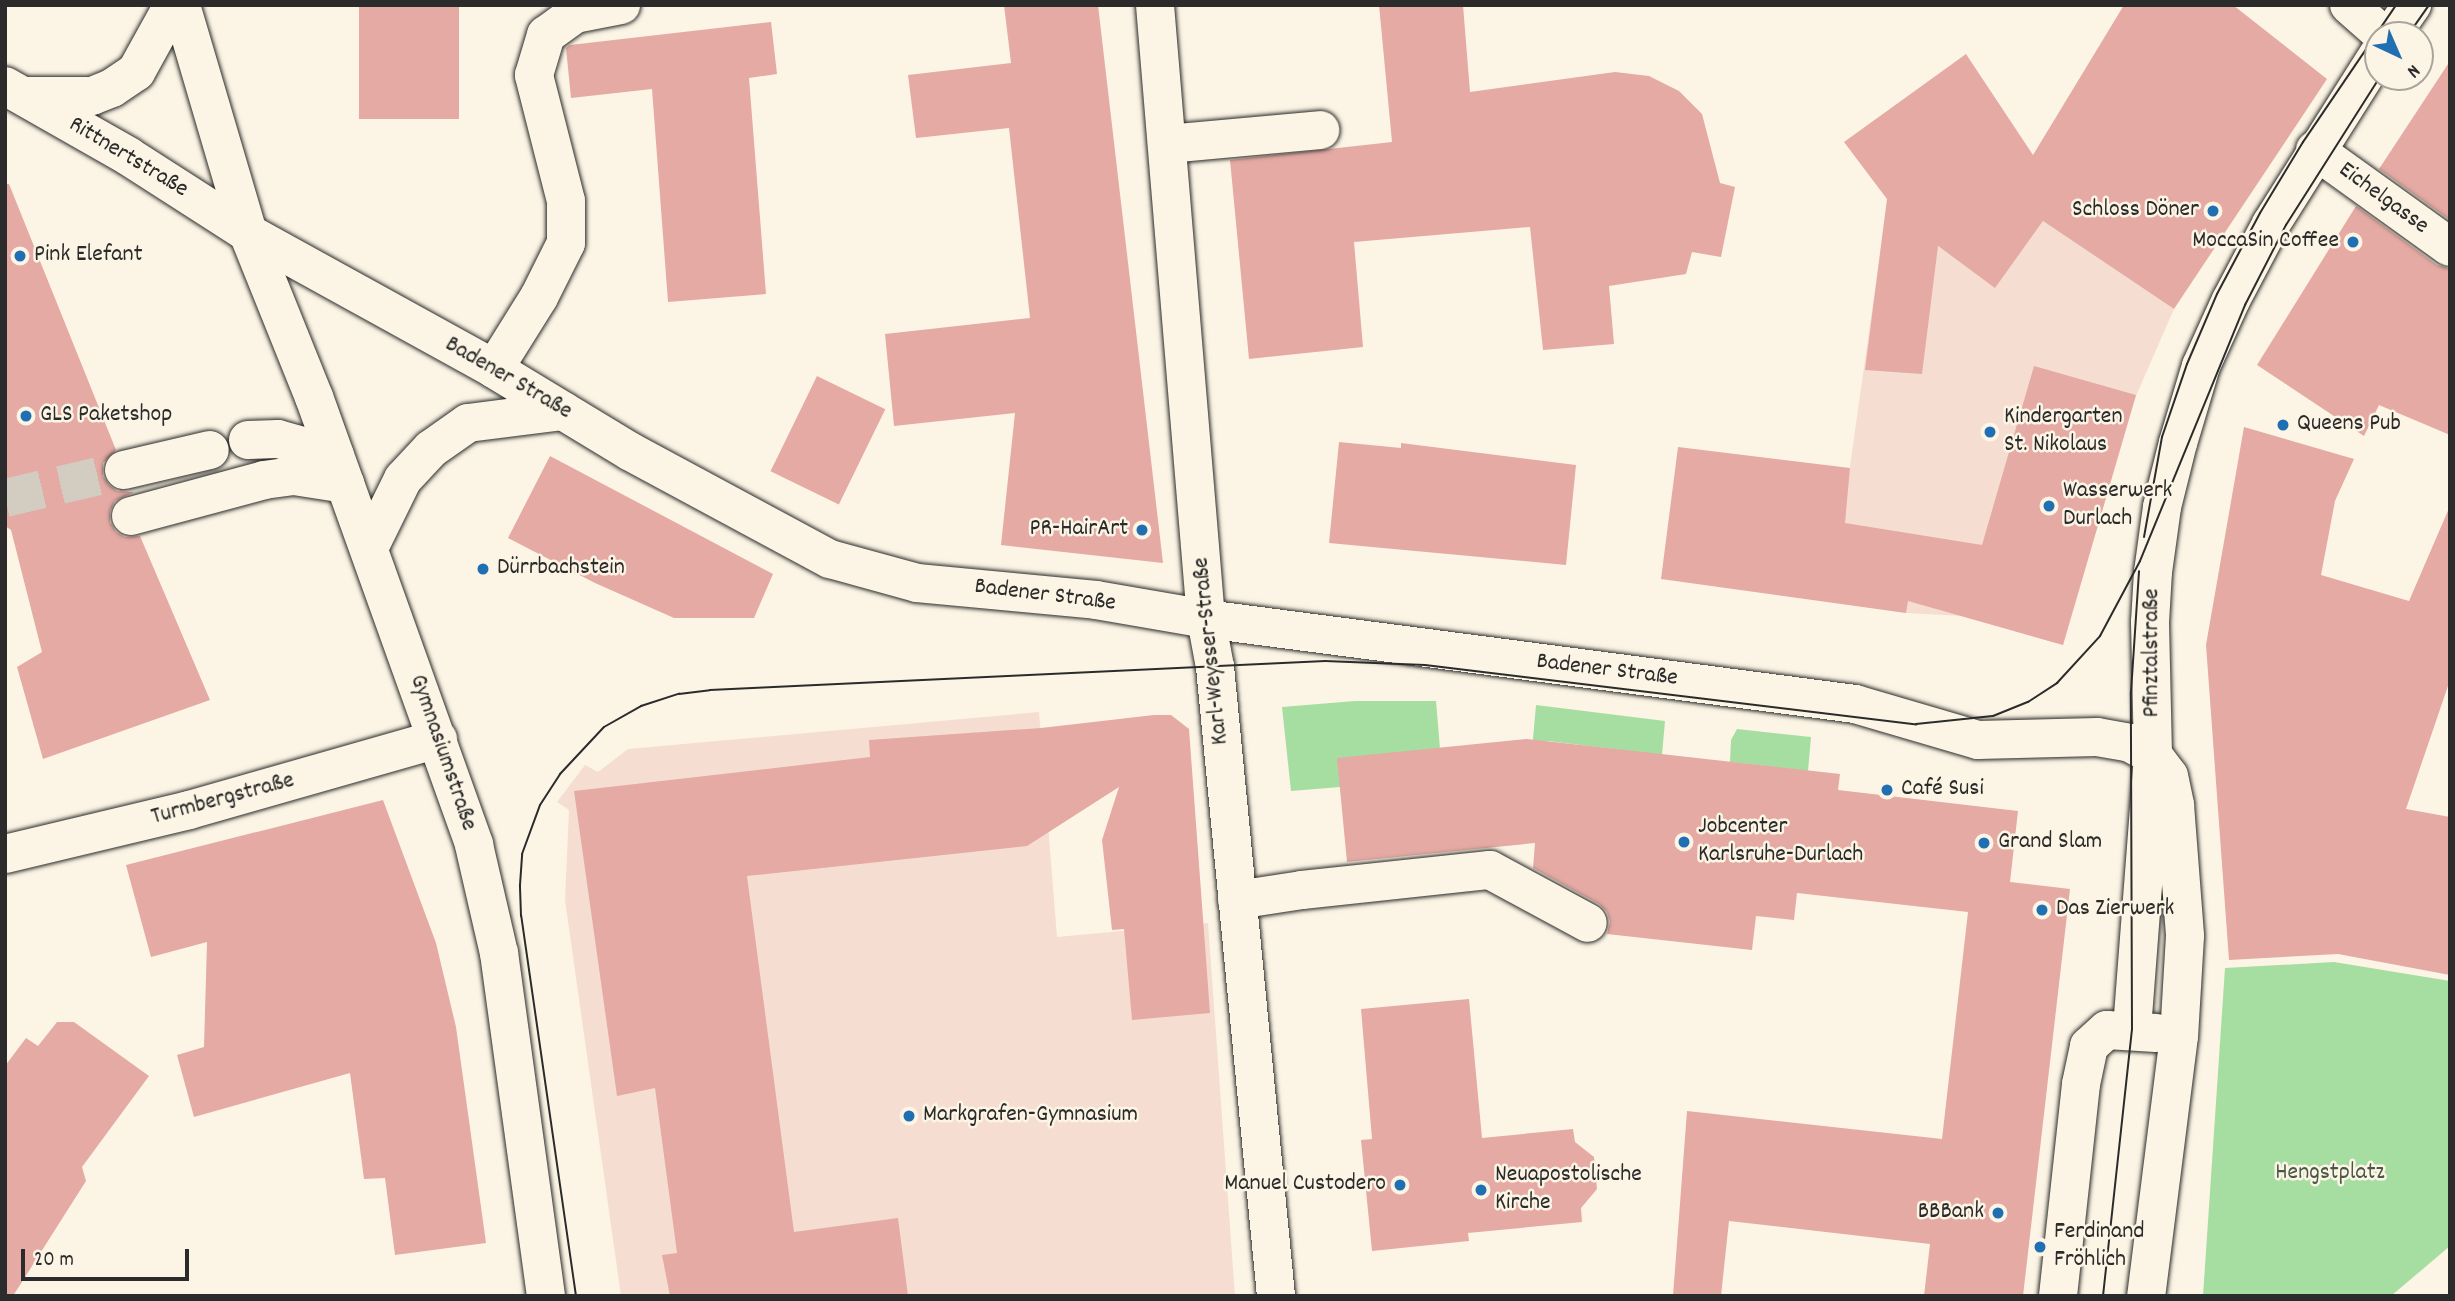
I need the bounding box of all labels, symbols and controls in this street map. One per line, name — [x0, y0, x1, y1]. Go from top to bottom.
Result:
north arrow — [2364, 21, 2434, 91]
text: N — [2400, 57, 2425, 83]
street label: Rittnertstraße — [63, 111, 193, 205]
street label: Eichelgasse — [2332, 157, 2434, 241]
place label: Schloss Döner — [2072, 197, 2199, 225]
marker: Schloss Döner — [2205, 203, 2221, 219]
place label: MoccaSin Coffee — [2192, 228, 2339, 256]
marker: MoccaSin Coffee — [2345, 234, 2361, 250]
place label: Pink Elefant — [34, 242, 143, 270]
marker: Pink Elefant — [12, 248, 28, 264]
street label: Badener Straße — [439, 331, 577, 427]
place label: GLS Paketshop — [40, 402, 172, 430]
place label: Kindergarten St. Nikolaus — [2004, 404, 2122, 460]
marker: GLS Paketshop — [18, 408, 34, 424]
place label: Queens Pub — [2297, 411, 2401, 439]
marker: Queens Pub — [2275, 417, 2291, 433]
marker: Kindergarten St. Nikolaus — [1982, 424, 1998, 440]
place label: Wasserwerk Durlach — [2063, 478, 2172, 534]
marker: Wasserwerk Durlach — [2041, 498, 2057, 514]
place label: PR-HairArt — [1030, 516, 1128, 544]
marker: PR-HairArt — [1134, 522, 1150, 538]
place label: Dürrbachstein — [497, 555, 625, 583]
street label: Karl-Weysser-Straße — [1188, 556, 1236, 746]
marker: Dürrbachstein — [475, 561, 491, 577]
street label: Badener Straße — [973, 573, 1117, 619]
street label: Pfinztalstraße — [2139, 588, 2167, 718]
street label: Badener Straße — [1535, 648, 1679, 694]
street label: Gymnasiumstraße — [402, 671, 482, 835]
street label: Turmbergstraße — [148, 767, 298, 833]
place label: Café Susi — [1901, 776, 1984, 804]
marker: Café Susi — [1879, 782, 1895, 798]
place label: Jobcenter Karlsruhe-Durlach — [1698, 814, 1863, 870]
place label: Grand Slam — [1998, 829, 2102, 857]
marker: Jobcenter Karlsruhe-Durlach — [1676, 834, 1692, 850]
marker: Grand Slam — [1976, 835, 1992, 851]
place label: Das Zierwerk — [2056, 896, 2174, 924]
marker: Das Zierwerk — [2034, 902, 2050, 918]
place label: Markgrafen-Gymnasium — [923, 1102, 1138, 1130]
marker: Markgrafen-Gymnasium — [901, 1108, 917, 1124]
park label: Hengstplatz — [2275, 1160, 2385, 1188]
place label: Neuapostolische Kirche — [1495, 1162, 1642, 1218]
place label: Manuel Custodero — [1224, 1171, 1386, 1199]
marker: Manuel Custodero — [1392, 1177, 1408, 1193]
marker: Neuapostolische Kirche — [1473, 1182, 1489, 1198]
place label: BBBank — [1918, 1199, 1984, 1227]
marker: BBBank — [1990, 1205, 2006, 1221]
place label: Ferdinand Fröhlich — [2054, 1219, 2145, 1275]
scale bar — [24, 1234, 192, 1278]
marker: Ferdinand Fröhlich — [2032, 1239, 2048, 1255]
text: 20 m — [34, 1246, 74, 1276]

